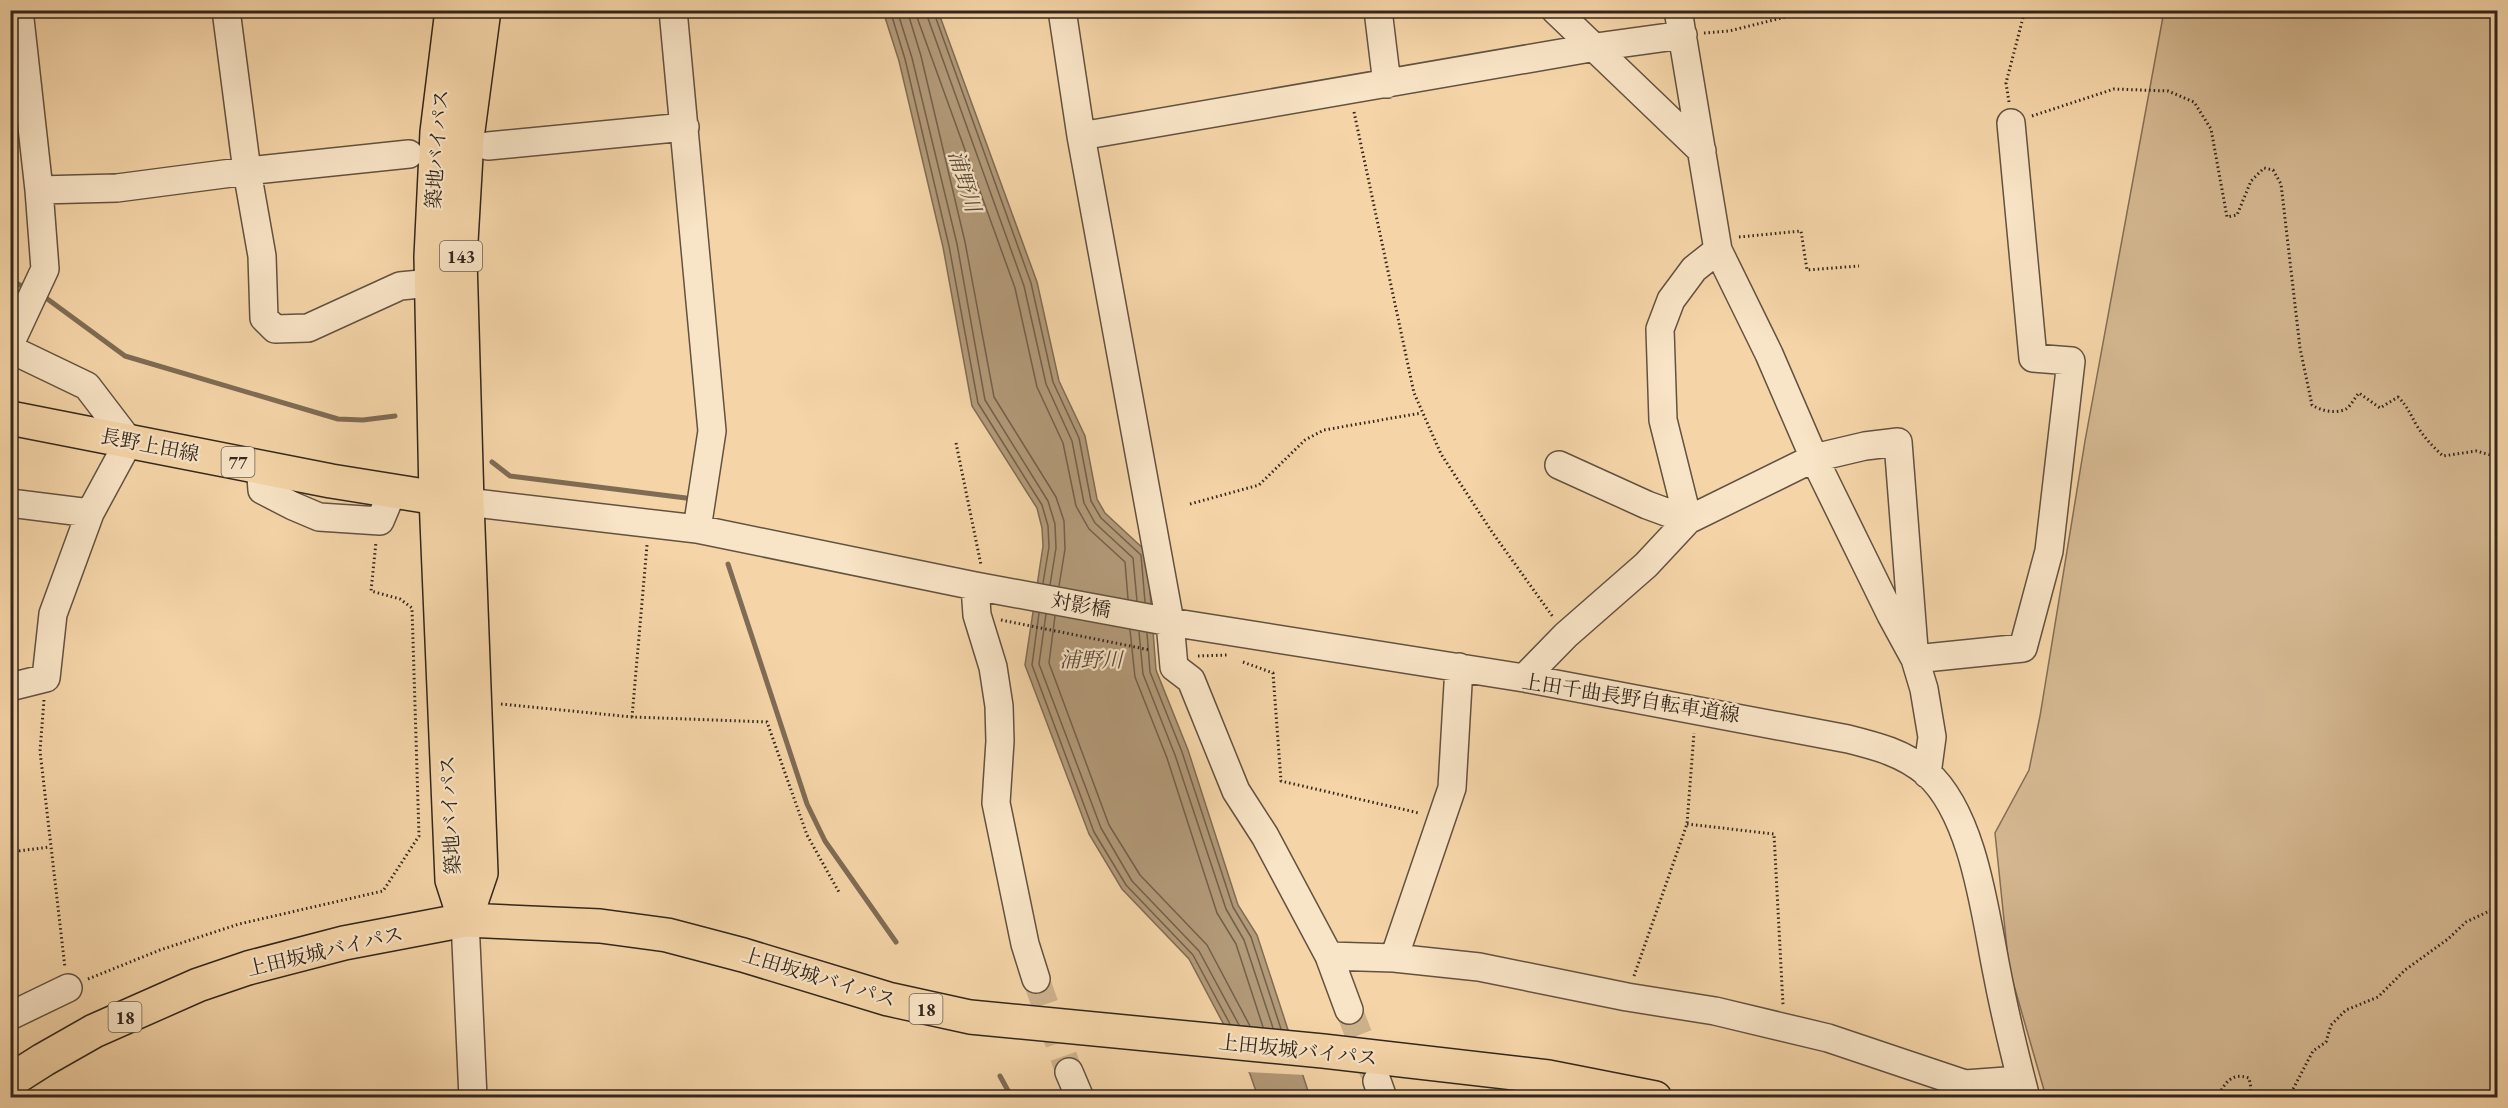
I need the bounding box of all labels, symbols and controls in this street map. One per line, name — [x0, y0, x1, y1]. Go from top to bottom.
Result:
street label: 築地バイパス — [420, 88, 454, 210]
water label: 浦野川 — [943, 147, 988, 217]
road number: 143 — [440, 241, 482, 271]
street label: 長野上田線 — [98, 423, 202, 467]
road number: 77 — [222, 447, 254, 477]
street label: 対影橋 — [1049, 587, 1113, 623]
water label: 浦野川 — [1060, 646, 1124, 673]
street label: 上田千曲長野自転車道線 — [1520, 668, 1742, 728]
street label: 築地バイパス — [434, 755, 466, 875]
street label: 上田坂城バイパス — [244, 920, 406, 982]
street label: 上田坂城バイパス — [739, 941, 899, 1013]
road number: 18 — [910, 994, 942, 1024]
road number: 18 — [108, 1002, 142, 1032]
street label: 上田坂城バイパス — [1217, 1029, 1379, 1071]

